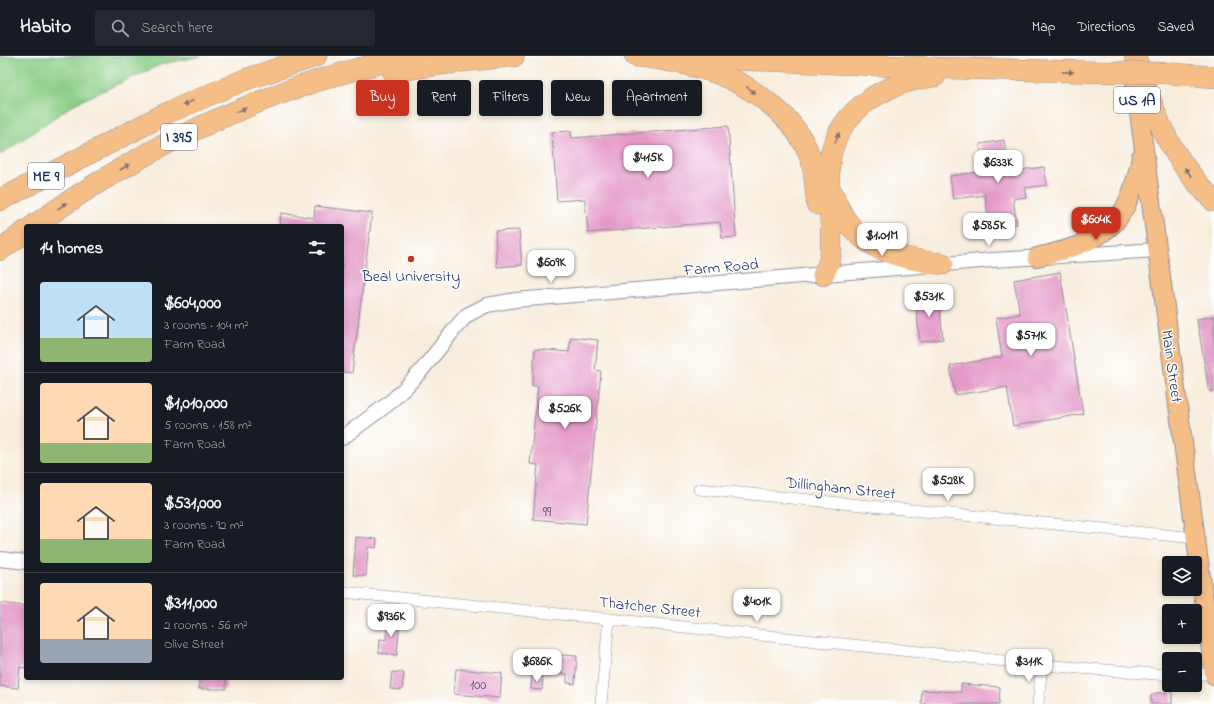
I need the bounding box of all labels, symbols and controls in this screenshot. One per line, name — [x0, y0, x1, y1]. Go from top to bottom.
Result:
search box — [95, 10, 375, 46]
text: Habito — [20, 14, 71, 41]
icon: search — [109, 17, 131, 39]
text: Search here — [141, 17, 213, 39]
text: Map — [1032, 17, 1055, 38]
text: Directions — [1077, 17, 1135, 38]
text: Saved — [1157, 17, 1194, 38]
one-way arrow — [1062, 68, 1074, 75]
chip: Buy — [356, 80, 409, 116]
chip: Rent — [417, 80, 471, 116]
chip: Filters — [479, 80, 543, 116]
chip: New — [551, 80, 604, 116]
chip: Apartment — [612, 80, 702, 116]
one-way arrow — [746, 86, 757, 94]
road number: US 1A — [1114, 87, 1160, 113]
one-way arrow — [183, 100, 194, 106]
one-way arrow — [236, 106, 248, 112]
road number: I 395 — [161, 124, 197, 150]
one-way arrow — [834, 133, 840, 144]
pin: $415K — [620, 145, 676, 179]
text: $415K — [632, 148, 664, 167]
pin: $633K — [970, 150, 1026, 184]
text: $633K — [983, 153, 1013, 172]
road number: ME 9 — [28, 163, 64, 189]
one-way arrow — [119, 163, 131, 170]
one-way arrow — [1184, 166, 1193, 177]
one-way arrow — [57, 202, 67, 210]
pin: $604K — [1068, 207, 1124, 241]
text: $604K — [1081, 210, 1111, 229]
pin: $585K — [961, 213, 1017, 247]
text: $585K — [972, 216, 1006, 235]
pin: $1.01M — [849, 223, 915, 257]
text: $1.01M — [866, 226, 898, 245]
text: 14 homes — [40, 236, 103, 261]
icon: filters — [306, 237, 328, 259]
pin: $609K — [523, 250, 579, 284]
text: $609K — [536, 253, 566, 272]
street label: Farm Road — [682, 253, 760, 283]
marker: Beal University — [406, 254, 416, 264]
place label: Beal University — [361, 265, 460, 289]
pin: $531K — [901, 284, 957, 318]
text: $531K — [913, 287, 945, 306]
text: $604,000 — [164, 291, 221, 316]
icon: home — [72, 298, 120, 346]
text: 3 rooms · 104 m² — [164, 316, 248, 335]
pin: $571K — [1003, 323, 1059, 357]
text: $571K — [1015, 326, 1047, 345]
street label: Main Street — [1154, 328, 1188, 405]
text: Farm Road — [164, 335, 225, 354]
text: $1,010,000 — [164, 391, 228, 416]
pin: $526K — [537, 396, 593, 430]
icon: home — [72, 399, 120, 447]
text: $526K — [548, 399, 582, 418]
text: 5 rooms · 158 m² — [164, 416, 252, 435]
text: Farm Road — [164, 435, 225, 454]
pin: $528K — [920, 468, 976, 502]
street label: Dillingham Street — [784, 471, 898, 507]
text: $528K — [932, 471, 964, 490]
text: $531,000 — [164, 491, 221, 516]
icon: home — [72, 499, 120, 547]
house number: 99 — [543, 502, 552, 523]
text: 3 rooms · 92 m² — [164, 516, 244, 535]
text: Farm Road — [164, 535, 225, 554]
map controls — [1162, 556, 1202, 692]
button: layers — [1162, 556, 1202, 596]
pin: $401K — [729, 589, 785, 623]
text: $311,000 — [164, 591, 217, 616]
street label: Thatcher Street — [598, 591, 702, 625]
text: $401K — [742, 592, 772, 611]
icon: home — [72, 599, 120, 647]
pin: $936K — [363, 604, 419, 638]
button: + — [1162, 604, 1202, 644]
text: $936K — [376, 607, 406, 626]
text: 2 rooms · 56 m² — [164, 616, 248, 635]
text: Olive Street — [164, 635, 224, 654]
pin: $686K — [509, 649, 565, 683]
pin: $311K — [1001, 649, 1057, 683]
text: $686K — [522, 652, 552, 671]
text: $311K — [1015, 652, 1043, 671]
button: − — [1162, 652, 1202, 692]
house number: 100 — [470, 675, 486, 696]

